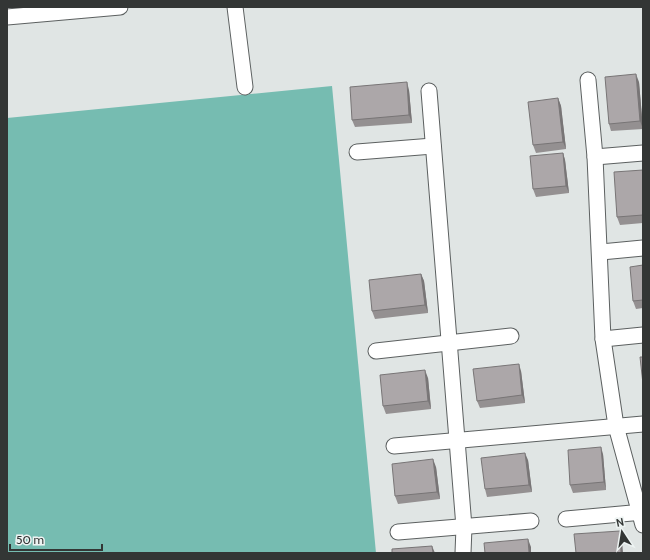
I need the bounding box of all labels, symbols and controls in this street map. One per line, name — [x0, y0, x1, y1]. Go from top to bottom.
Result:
north arrow — [602, 512, 642, 552]
text: N — [615, 515, 625, 530]
scale bar — [10, 526, 102, 552]
text: 50 m — [16, 532, 44, 547]

